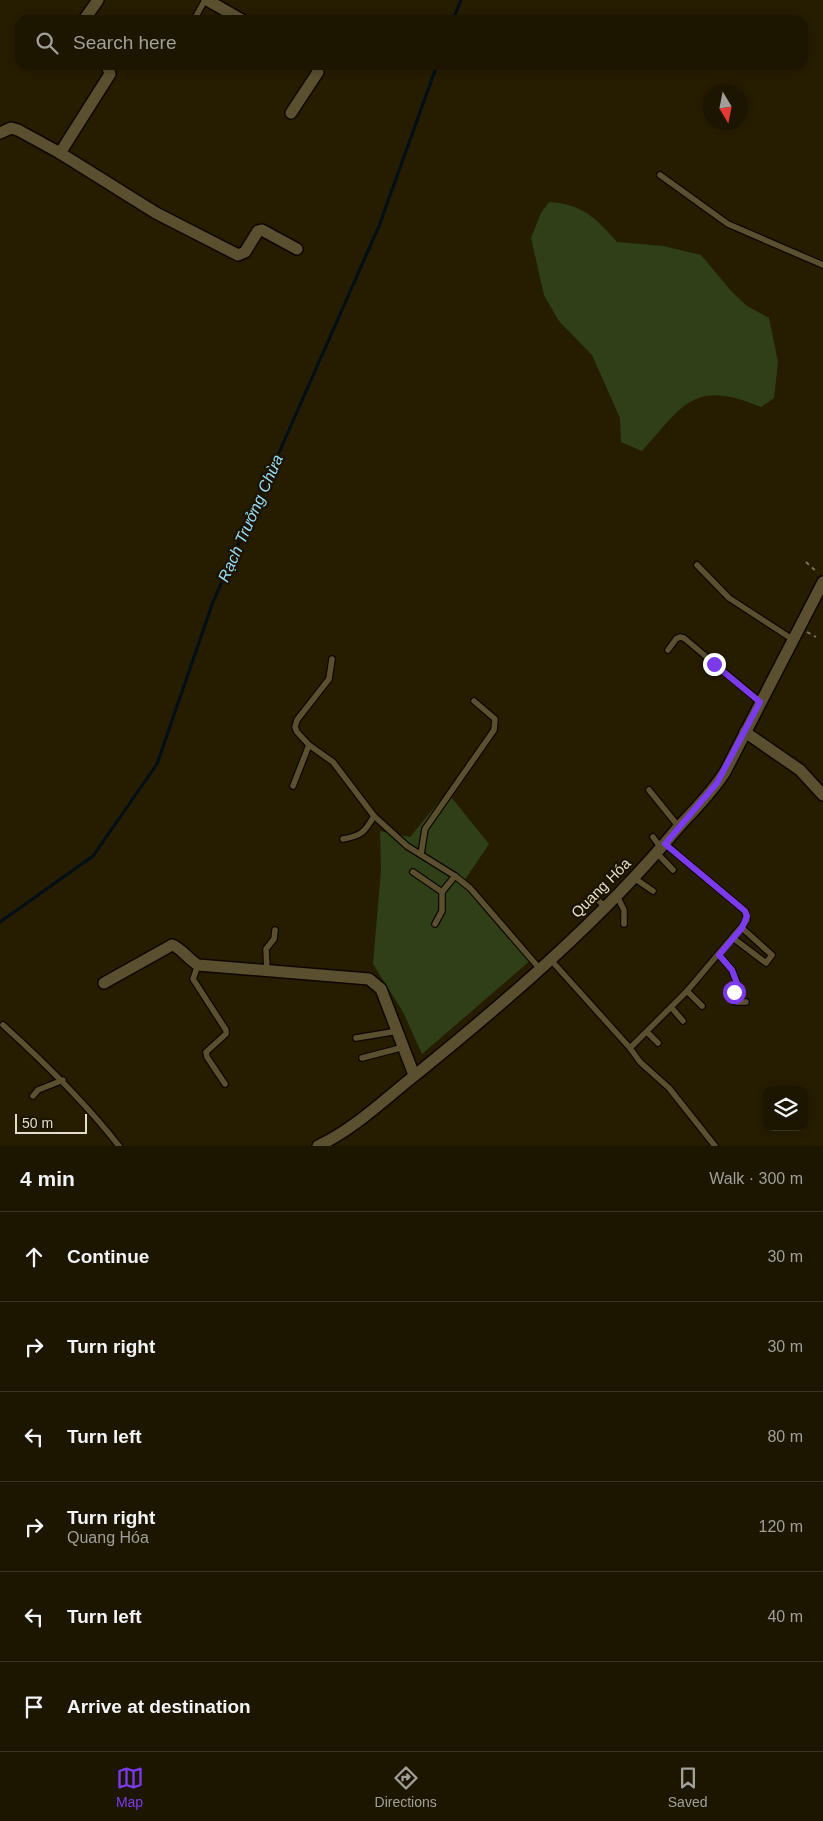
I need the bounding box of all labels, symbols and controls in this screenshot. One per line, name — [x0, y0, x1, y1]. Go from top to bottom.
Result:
search box — [15, 15, 808, 70]
icon: search — [33, 29, 61, 57]
text: Search here — [73, 32, 177, 53]
north arrow — [703, 85, 748, 130]
water label: Rạch Trưởng Chừa — [215, 452, 286, 584]
route end — [703, 653, 726, 676]
street label: Quang Hóa — [568, 854, 634, 921]
route start — [723, 981, 746, 1004]
map controls — [763, 1086, 808, 1131]
button: layers — [763, 1086, 808, 1131]
scale bar — [15, 1111, 88, 1134]
text: 50 m — [22, 1115, 53, 1131]
text: 4 min — [20, 1167, 75, 1190]
text: Walk · 300 m — [709, 1170, 803, 1187]
icon: ahead — [20, 1243, 48, 1271]
text: Continue — [67, 1246, 149, 1267]
text: 30 m — [767, 1248, 803, 1265]
icon: right — [20, 1333, 48, 1361]
text: Turn right — [67, 1336, 155, 1357]
text: 30 m — [767, 1338, 803, 1355]
icon: left — [20, 1423, 48, 1451]
text: Turn left — [67, 1426, 142, 1447]
text: 80 m — [767, 1428, 803, 1445]
text: Turn right — [67, 1507, 155, 1528]
icon: right — [20, 1513, 48, 1541]
text: 120 m — [759, 1518, 803, 1535]
text: Quang Hóa — [67, 1529, 149, 1546]
icon: left — [20, 1603, 48, 1631]
text: Turn left — [67, 1606, 142, 1627]
text: 40 m — [767, 1608, 803, 1625]
icon: arrive — [20, 1693, 48, 1721]
text: Arrive at destination — [67, 1696, 251, 1717]
tab: Map — [116, 1764, 144, 1810]
tab: Directions — [375, 1764, 437, 1810]
tab: Saved — [668, 1764, 707, 1810]

